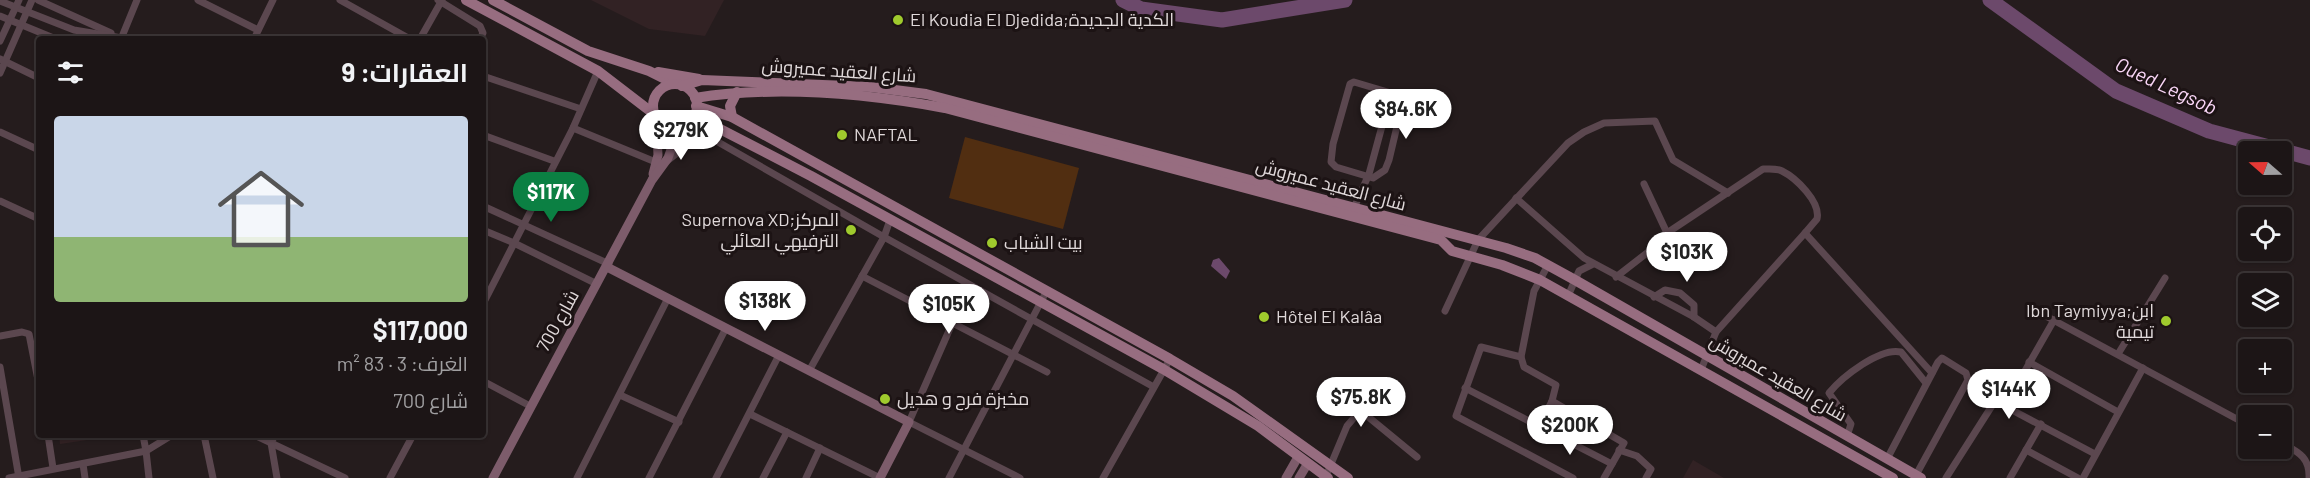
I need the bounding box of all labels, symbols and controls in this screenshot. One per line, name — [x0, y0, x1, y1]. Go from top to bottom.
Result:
place label: El Koudia El Djedida;الكدية الجديدة — [910, 8, 1174, 30]
marker: El Koudia El Djedida;الكدية الجديدة — [891, 13, 905, 27]
water label: Oued Legsob — [2112, 51, 2221, 119]
street label: شارع العقيد عميروش — [761, 54, 917, 88]
icon: filters — [54, 56, 87, 89]
text: العقارات: 9 — [341, 56, 468, 87]
pin: $84.6K — [1357, 89, 1455, 140]
text: $84.6K — [1374, 96, 1438, 120]
pin: $279K — [639, 110, 723, 161]
text: $279K — [653, 117, 709, 141]
place label: NAFTAL — [854, 123, 918, 145]
marker: NAFTAL — [835, 128, 849, 142]
north arrow — [2238, 141, 2292, 195]
map controls — [2238, 141, 2292, 459]
street label: شارع العقيد عميروش — [1253, 153, 1409, 217]
icon: home — [207, 155, 315, 263]
pin: $117K — [509, 172, 593, 223]
text: $117K — [527, 179, 575, 203]
button: locate — [2238, 207, 2292, 261]
place label: Supernova XD;المركز الترفيهي العائلي — [682, 208, 839, 255]
marker: Supernova XD;المركز الترفيهي العائلي — [844, 223, 858, 237]
place label: بيت الشباب — [1004, 231, 1083, 253]
pin: $103K — [1645, 232, 1729, 283]
marker: بيت الشباب — [985, 236, 999, 250]
text: $103K — [1660, 239, 1714, 263]
button: layers — [2238, 273, 2292, 327]
pin: $138K — [723, 281, 807, 332]
pin: $105K — [907, 284, 991, 335]
street label: شارع 700 — [531, 286, 585, 356]
text: $138K — [739, 288, 791, 312]
text: $105K — [922, 291, 976, 315]
place label: Ibn Taymiyya;ابن تيمية — [2026, 299, 2154, 342]
place label: Hôtel El Kalâa — [1276, 305, 1382, 327]
marker: Hôtel El Kalâa — [1257, 310, 1271, 324]
text: $117,000 — [373, 314, 468, 345]
marker: Ibn Taymiyya;ابن تيمية — [2159, 314, 2173, 328]
street label: شارع العقيد عميروش — [1705, 329, 1851, 427]
button: + — [2238, 339, 2292, 393]
text: الغرف: 3 · 83 m² — [337, 351, 468, 375]
pin: $144K — [1967, 369, 2051, 420]
text: $144K — [1981, 376, 2037, 400]
pin: $75.8K — [1312, 377, 1410, 428]
text: $75.8K — [1331, 384, 1391, 408]
place label: مخبزة فرح و هديل — [897, 387, 1029, 411]
text: شارع 700 — [393, 388, 468, 412]
marker: مخبزة فرح و هديل — [878, 392, 892, 406]
pin: $200K — [1528, 405, 1612, 456]
button: − — [2238, 405, 2292, 459]
text: $200K — [1541, 412, 1599, 436]

